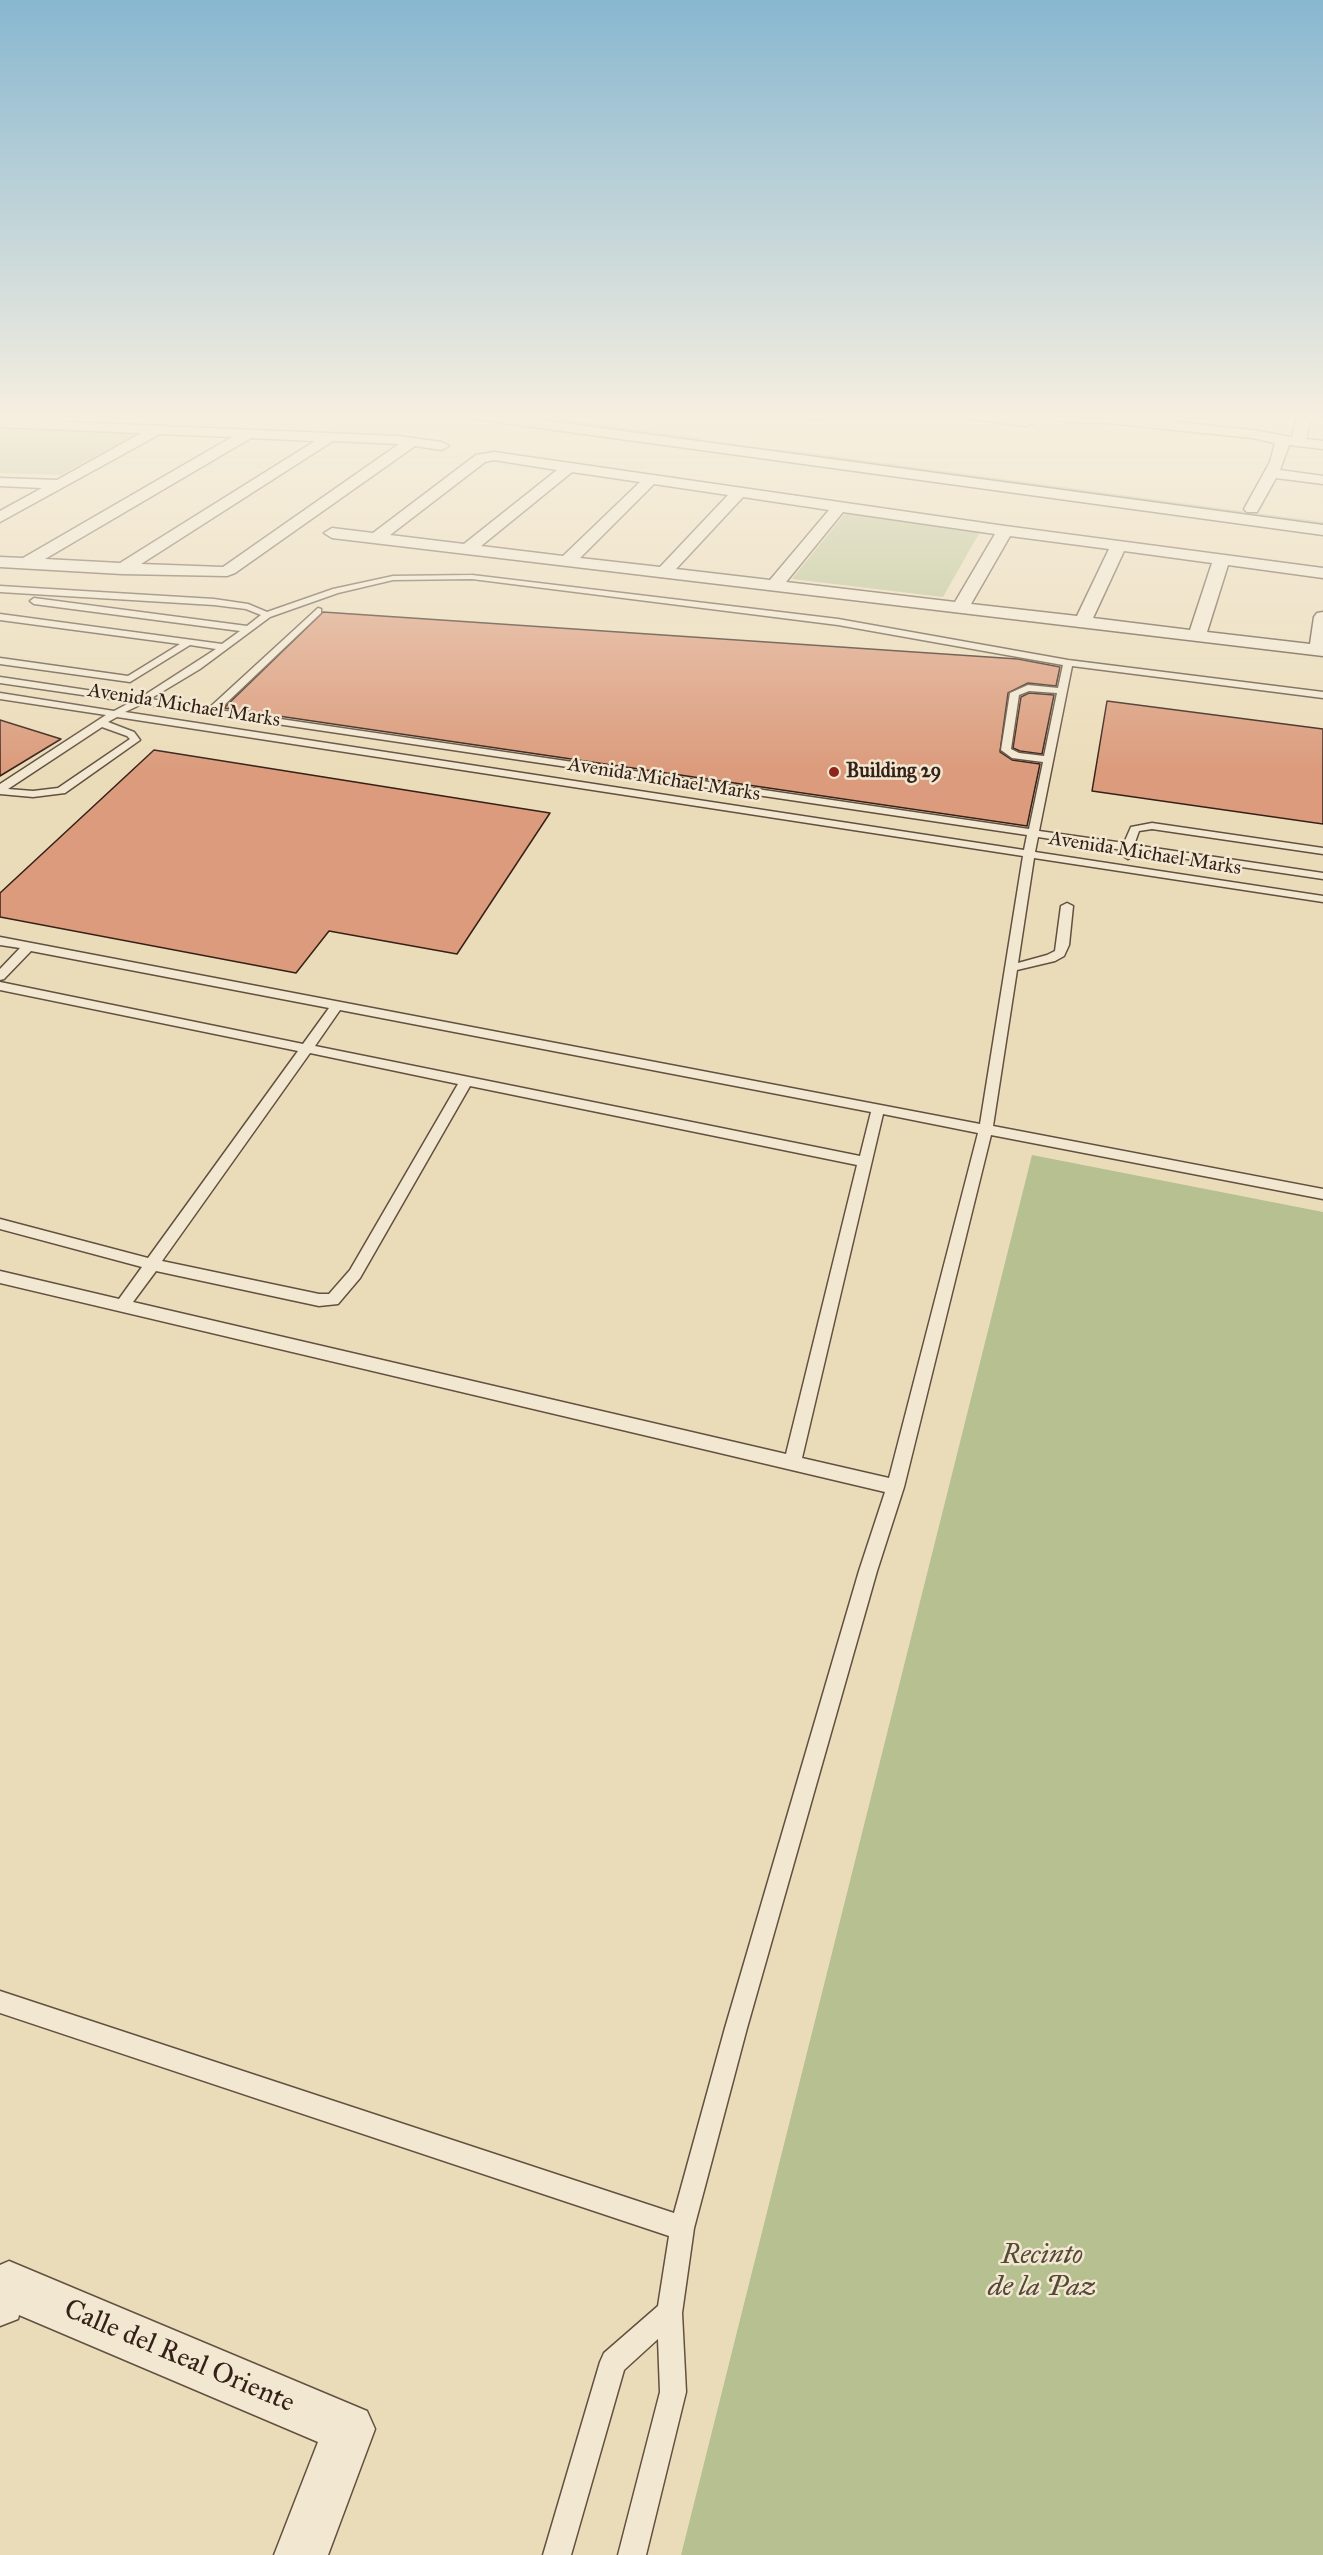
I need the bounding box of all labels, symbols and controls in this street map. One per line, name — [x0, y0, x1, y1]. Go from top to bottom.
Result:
street label: Avenida Michael Marks — [86, 679, 282, 733]
street label: Avenida Michael Marks — [566, 753, 762, 807]
place label: Building 29 — [846, 760, 941, 784]
marker: Building 29 — [827, 765, 841, 779]
street label: Avenida Michael Marks — [1047, 827, 1243, 881]
park label: Recinto de la Paz — [988, 2239, 1096, 2305]
street label: Calle del Real Oriente — [59, 2293, 299, 2421]

